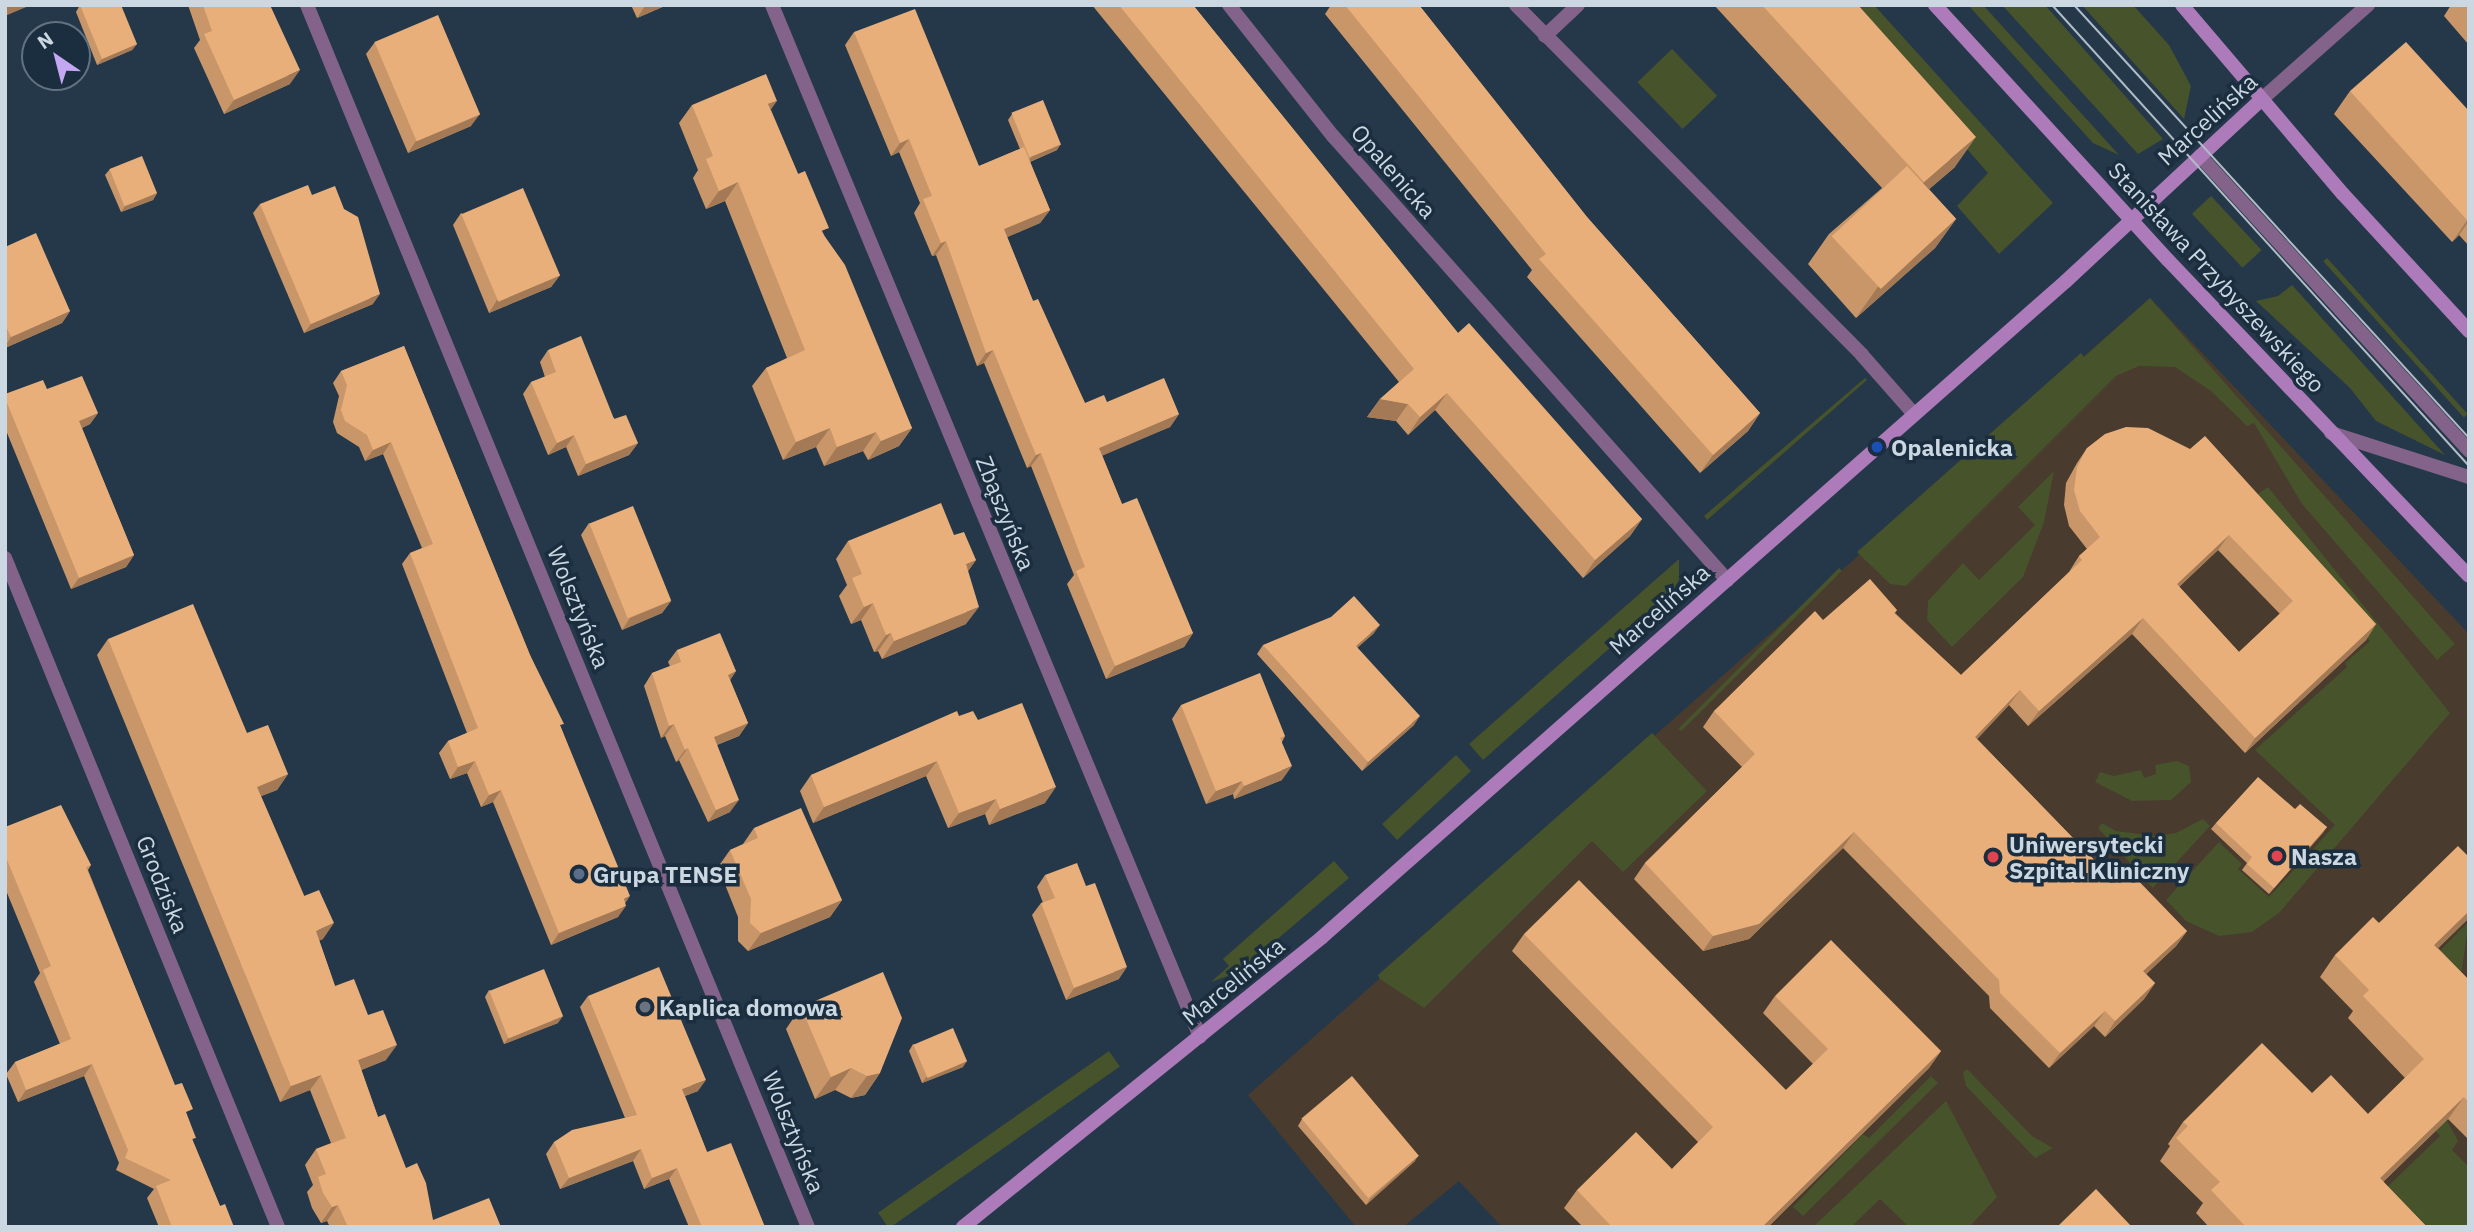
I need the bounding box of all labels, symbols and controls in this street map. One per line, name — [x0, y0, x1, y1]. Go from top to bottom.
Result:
north arrow — [21, 21, 91, 91]
text: N — [33, 27, 58, 54]
street label: Marcelińska — [2152, 67, 2262, 171]
street label: Opalenicka — [1346, 118, 1442, 224]
street label: Stanisława Przybyszewskiego — [2103, 156, 2331, 398]
place label: Opalenicka — [1891, 433, 2013, 461]
marker: Opalenicka — [1869, 439, 1885, 455]
street label: Zbąszyńska — [971, 452, 1041, 574]
street label: Wolsztyńska — [542, 542, 616, 672]
street label: Marcelińska — [1603, 558, 1715, 660]
place label: Uniwersytecki Szpital Kliniczny — [2009, 830, 2189, 884]
street label: Grodziska — [131, 831, 195, 937]
place label: Nasza — [2291, 842, 2357, 870]
marker: Uniwersytecki Szpital Kliniczny — [1983, 847, 2003, 867]
marker: Nasza — [2269, 848, 2285, 864]
place label: Grupa TENSE — [593, 860, 737, 888]
marker: Grupa TENSE — [571, 866, 587, 882]
street label: Marcelińska — [1176, 931, 1290, 1031]
place label: Kaplica domowa — [659, 993, 838, 1021]
marker: Kaplica domowa — [637, 999, 653, 1015]
street label: Wolsztyńska — [757, 1067, 831, 1197]

